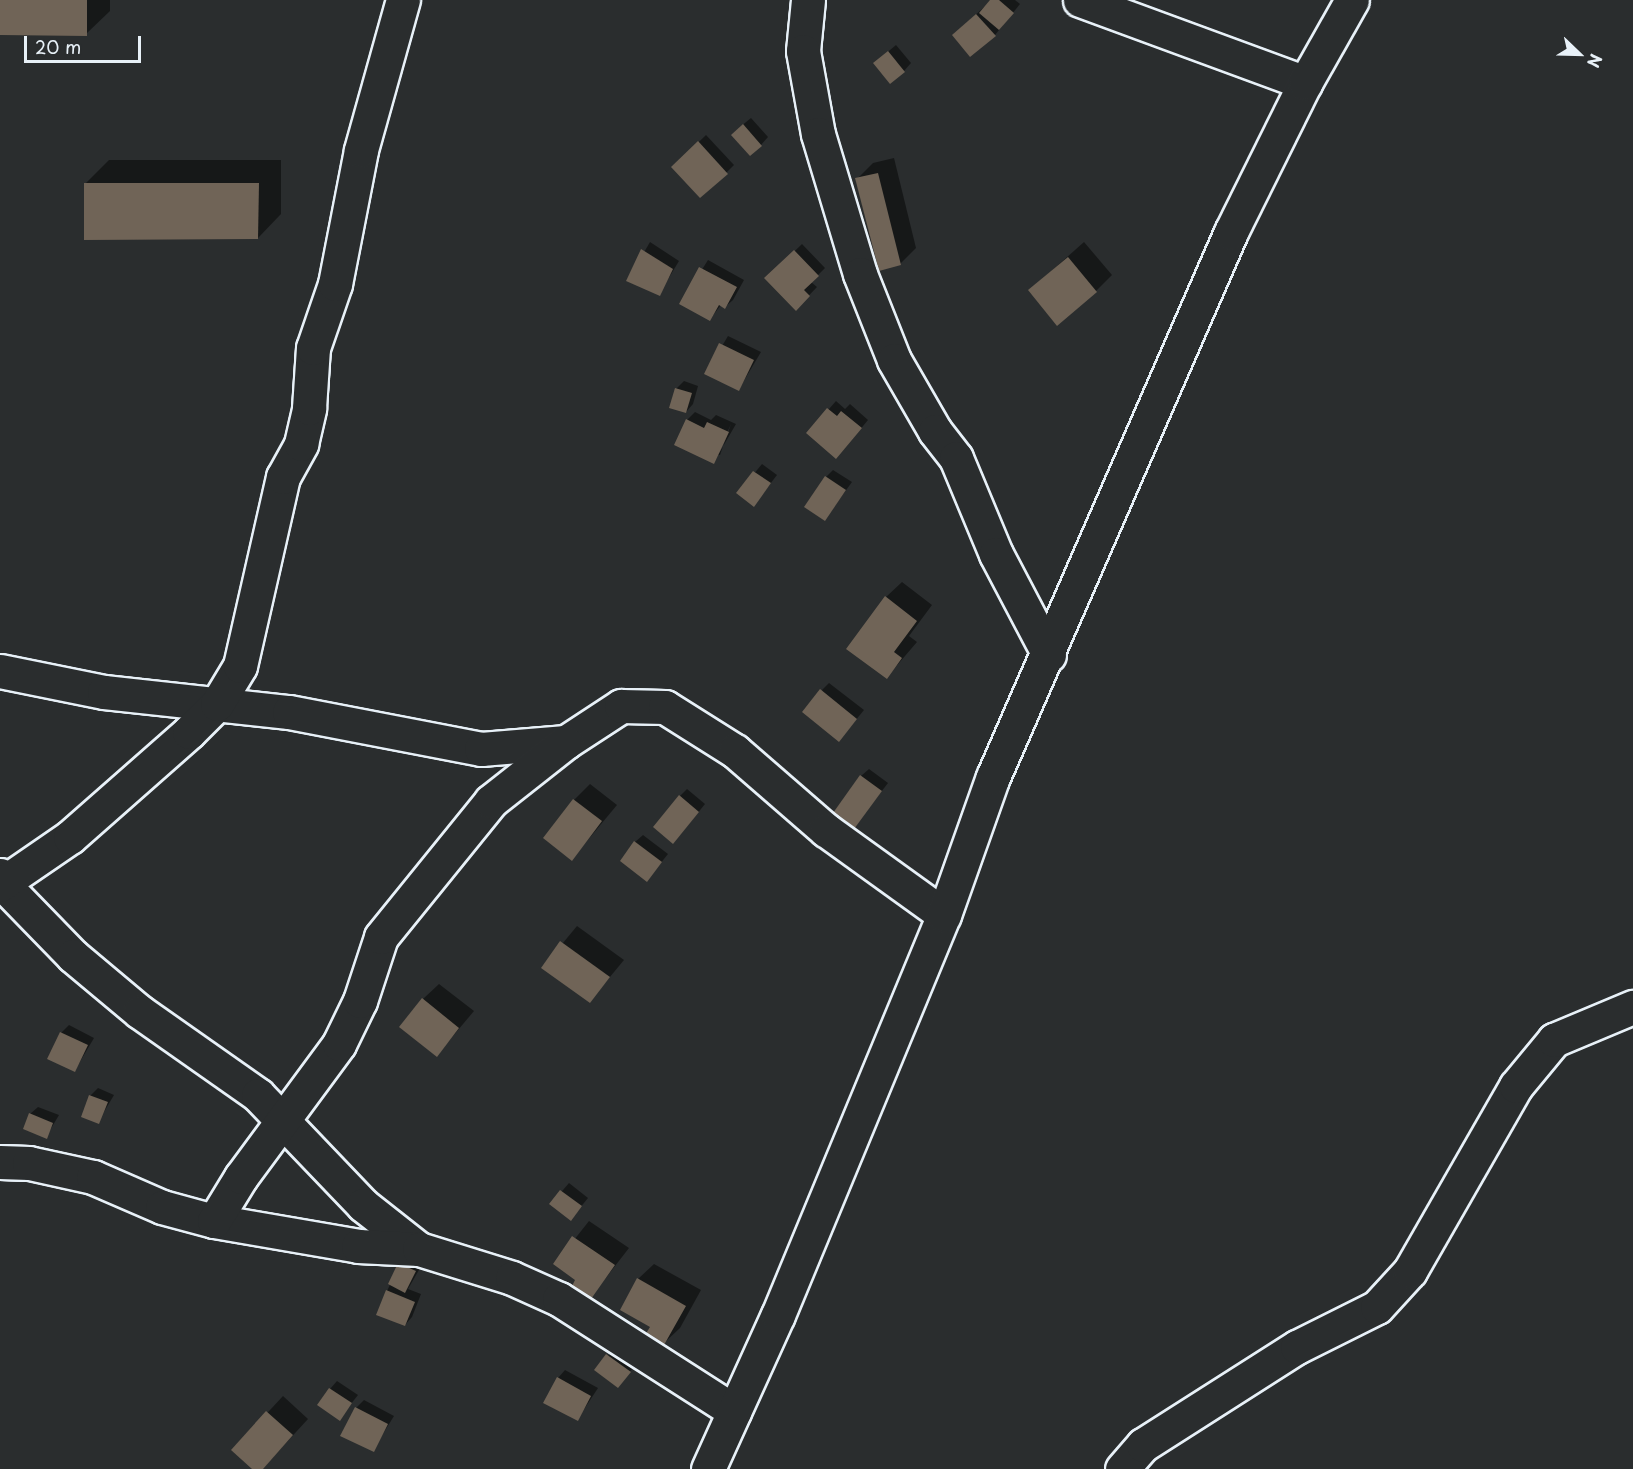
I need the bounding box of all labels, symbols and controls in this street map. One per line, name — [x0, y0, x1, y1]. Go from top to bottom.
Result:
scale bar — [27, 24, 144, 62]
north arrow — [1549, 24, 1609, 84]
text: 20 m — [35, 33, 81, 60]
text: N — [1582, 51, 1609, 72]

